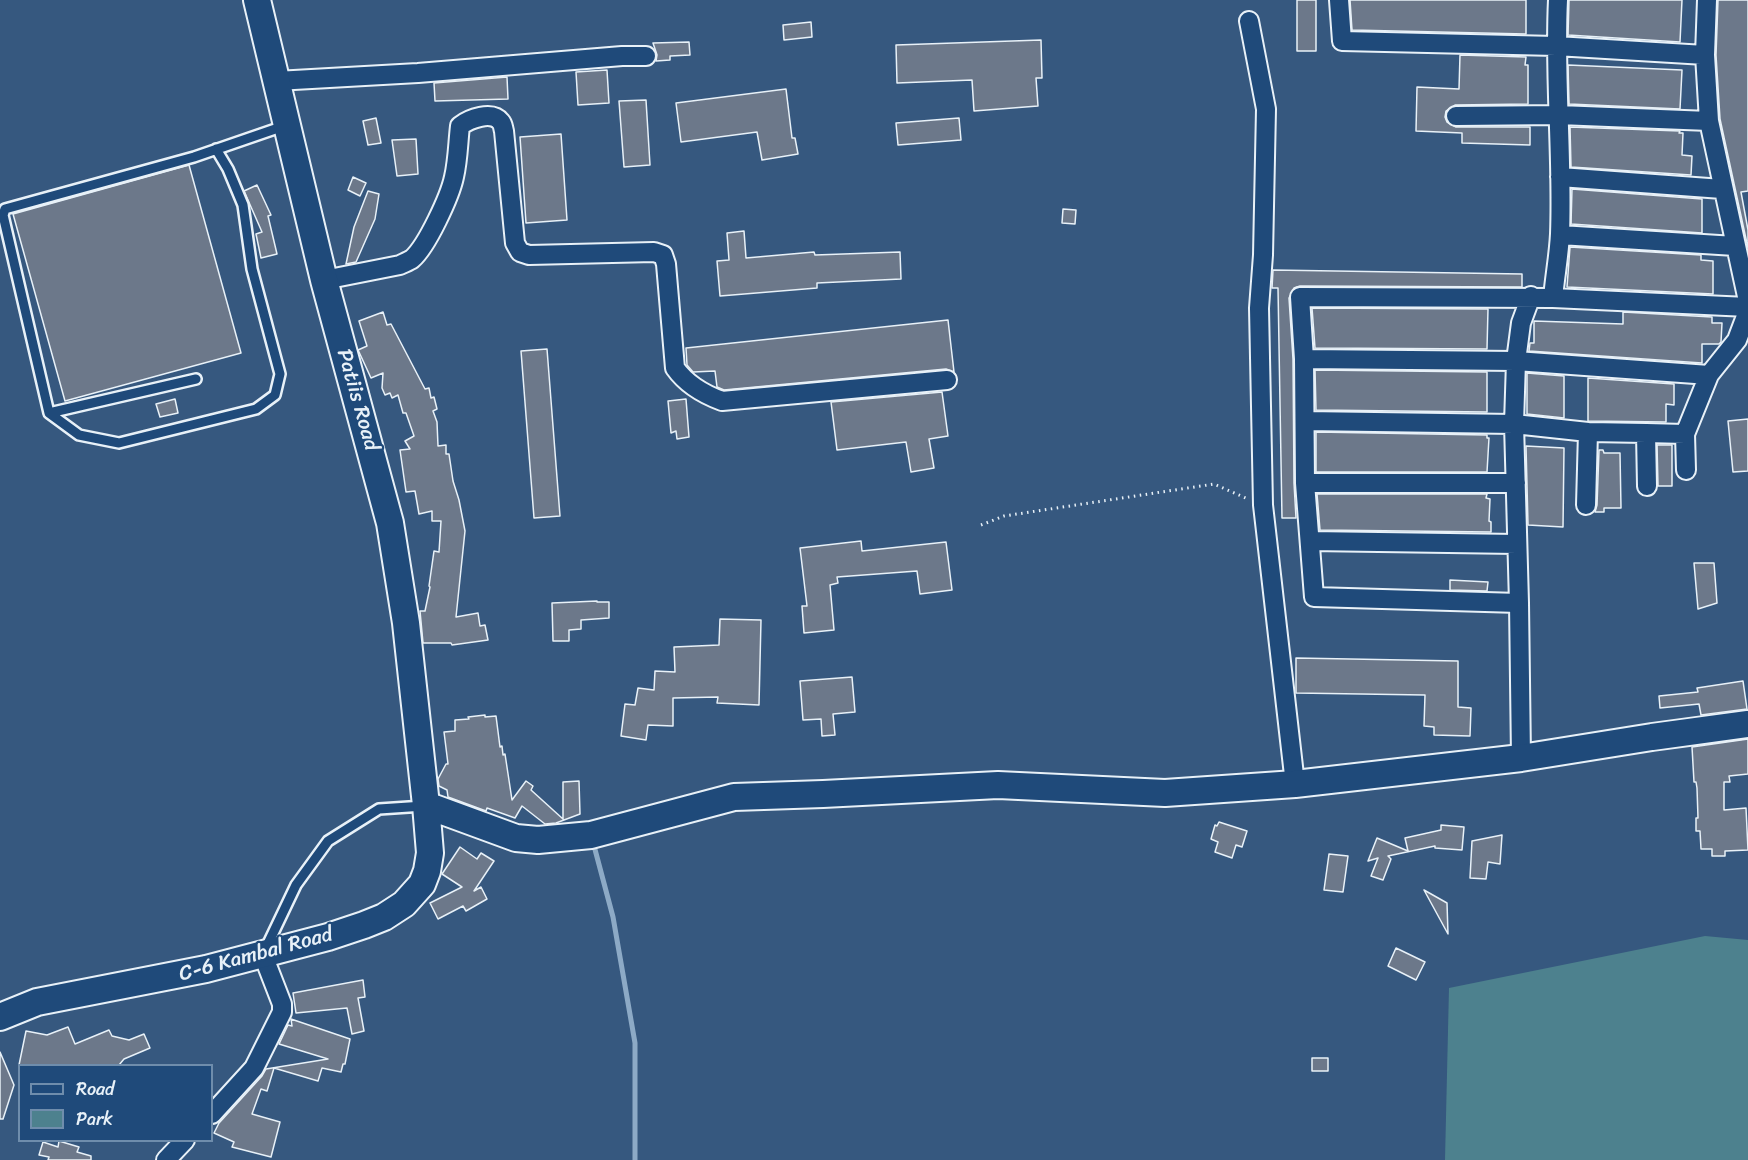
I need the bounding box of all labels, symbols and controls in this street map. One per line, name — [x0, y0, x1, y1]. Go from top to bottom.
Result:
street label: Patiis Road — [331, 346, 383, 454]
street label: C-6 Kambal Road — [176, 922, 336, 988]
legend — [18, 1064, 213, 1142]
text: Road — [76, 1073, 115, 1105]
text: Park — [76, 1103, 113, 1135]

